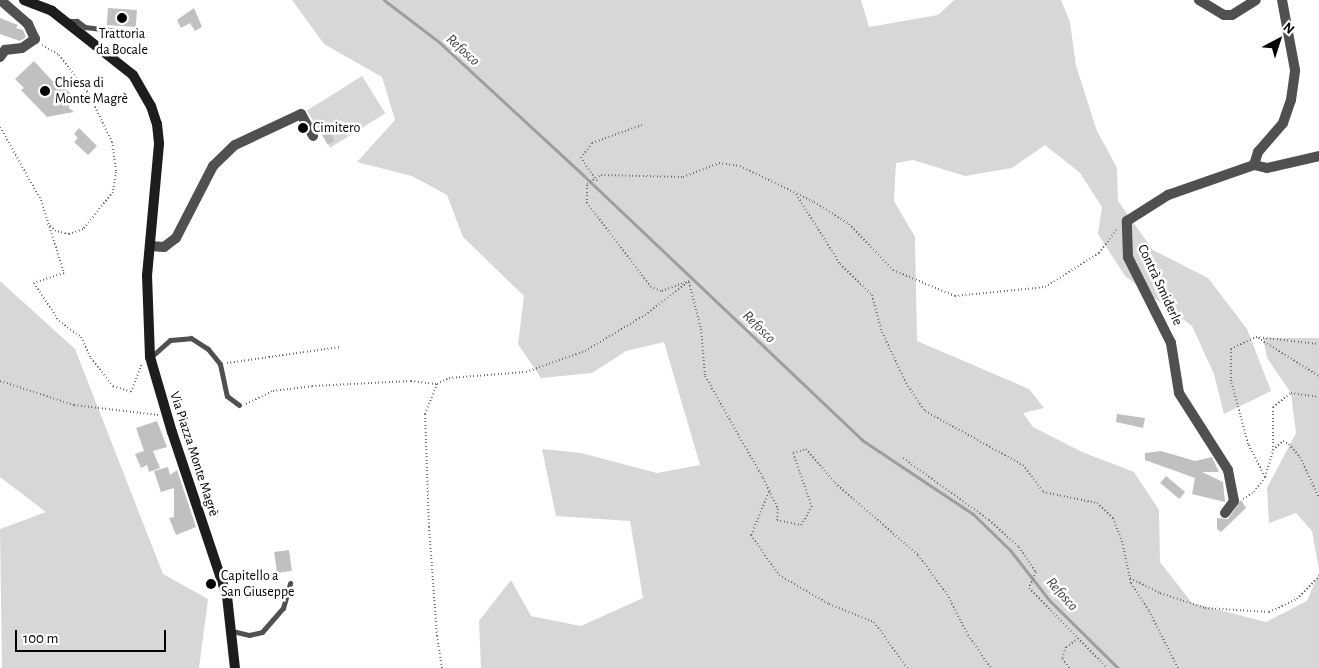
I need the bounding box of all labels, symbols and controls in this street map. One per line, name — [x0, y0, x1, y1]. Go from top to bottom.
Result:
marker: Trattoria da Bocale — [116, 12, 128, 24]
north arrow — [1254, 15, 1304, 65]
text: N — [1280, 20, 1297, 37]
place label: Trattoria da Bocale — [96, 26, 148, 58]
water label: Refosco — [442, 30, 484, 70]
place label: Chiesa di Monte Magrè — [55, 75, 128, 108]
marker: Chiesa di Monte Magrè — [39, 85, 51, 97]
place label: Cimitero — [313, 120, 360, 136]
marker: Cimitero — [297, 122, 309, 134]
street label: Contrà Smiderle — [1134, 242, 1186, 328]
water label: Refosco — [739, 307, 779, 347]
street label: Via Piazza Monte Magrè — [166, 389, 222, 519]
place label: Capitello a San Giuseppe — [221, 568, 294, 600]
water label: Refosco — [1042, 573, 1082, 615]
marker: Capitello a San Giuseppe — [205, 578, 217, 590]
scale bar — [18, 620, 169, 652]
text: 100 m — [23, 631, 58, 646]

